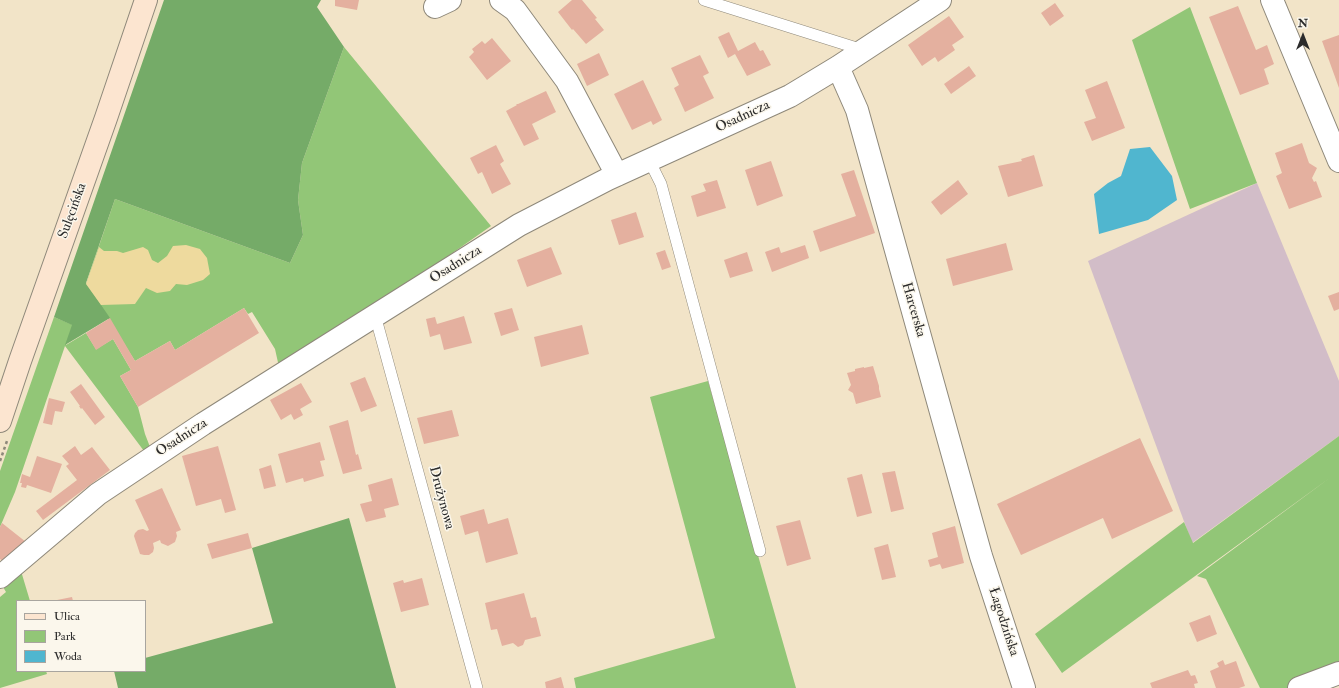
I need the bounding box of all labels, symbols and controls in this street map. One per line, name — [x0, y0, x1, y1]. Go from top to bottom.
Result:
north arrow — [1283, 16, 1323, 56]
text: N — [1298, 17, 1308, 30]
street label: Osadnicza — [713, 97, 773, 137]
street label: Sulęcińska — [55, 181, 91, 241]
street label: Osadnicza — [427, 243, 485, 287]
street label: Harcerska — [897, 281, 929, 339]
street label: Osadnicza — [153, 415, 211, 461]
street label: Drużynowa — [424, 464, 458, 532]
street label: Łagodzińska — [984, 586, 1022, 658]
legend — [16, 600, 146, 672]
text: Ulica — [54, 609, 80, 624]
text: Park — [54, 629, 76, 644]
text: Woda — [54, 649, 82, 664]

